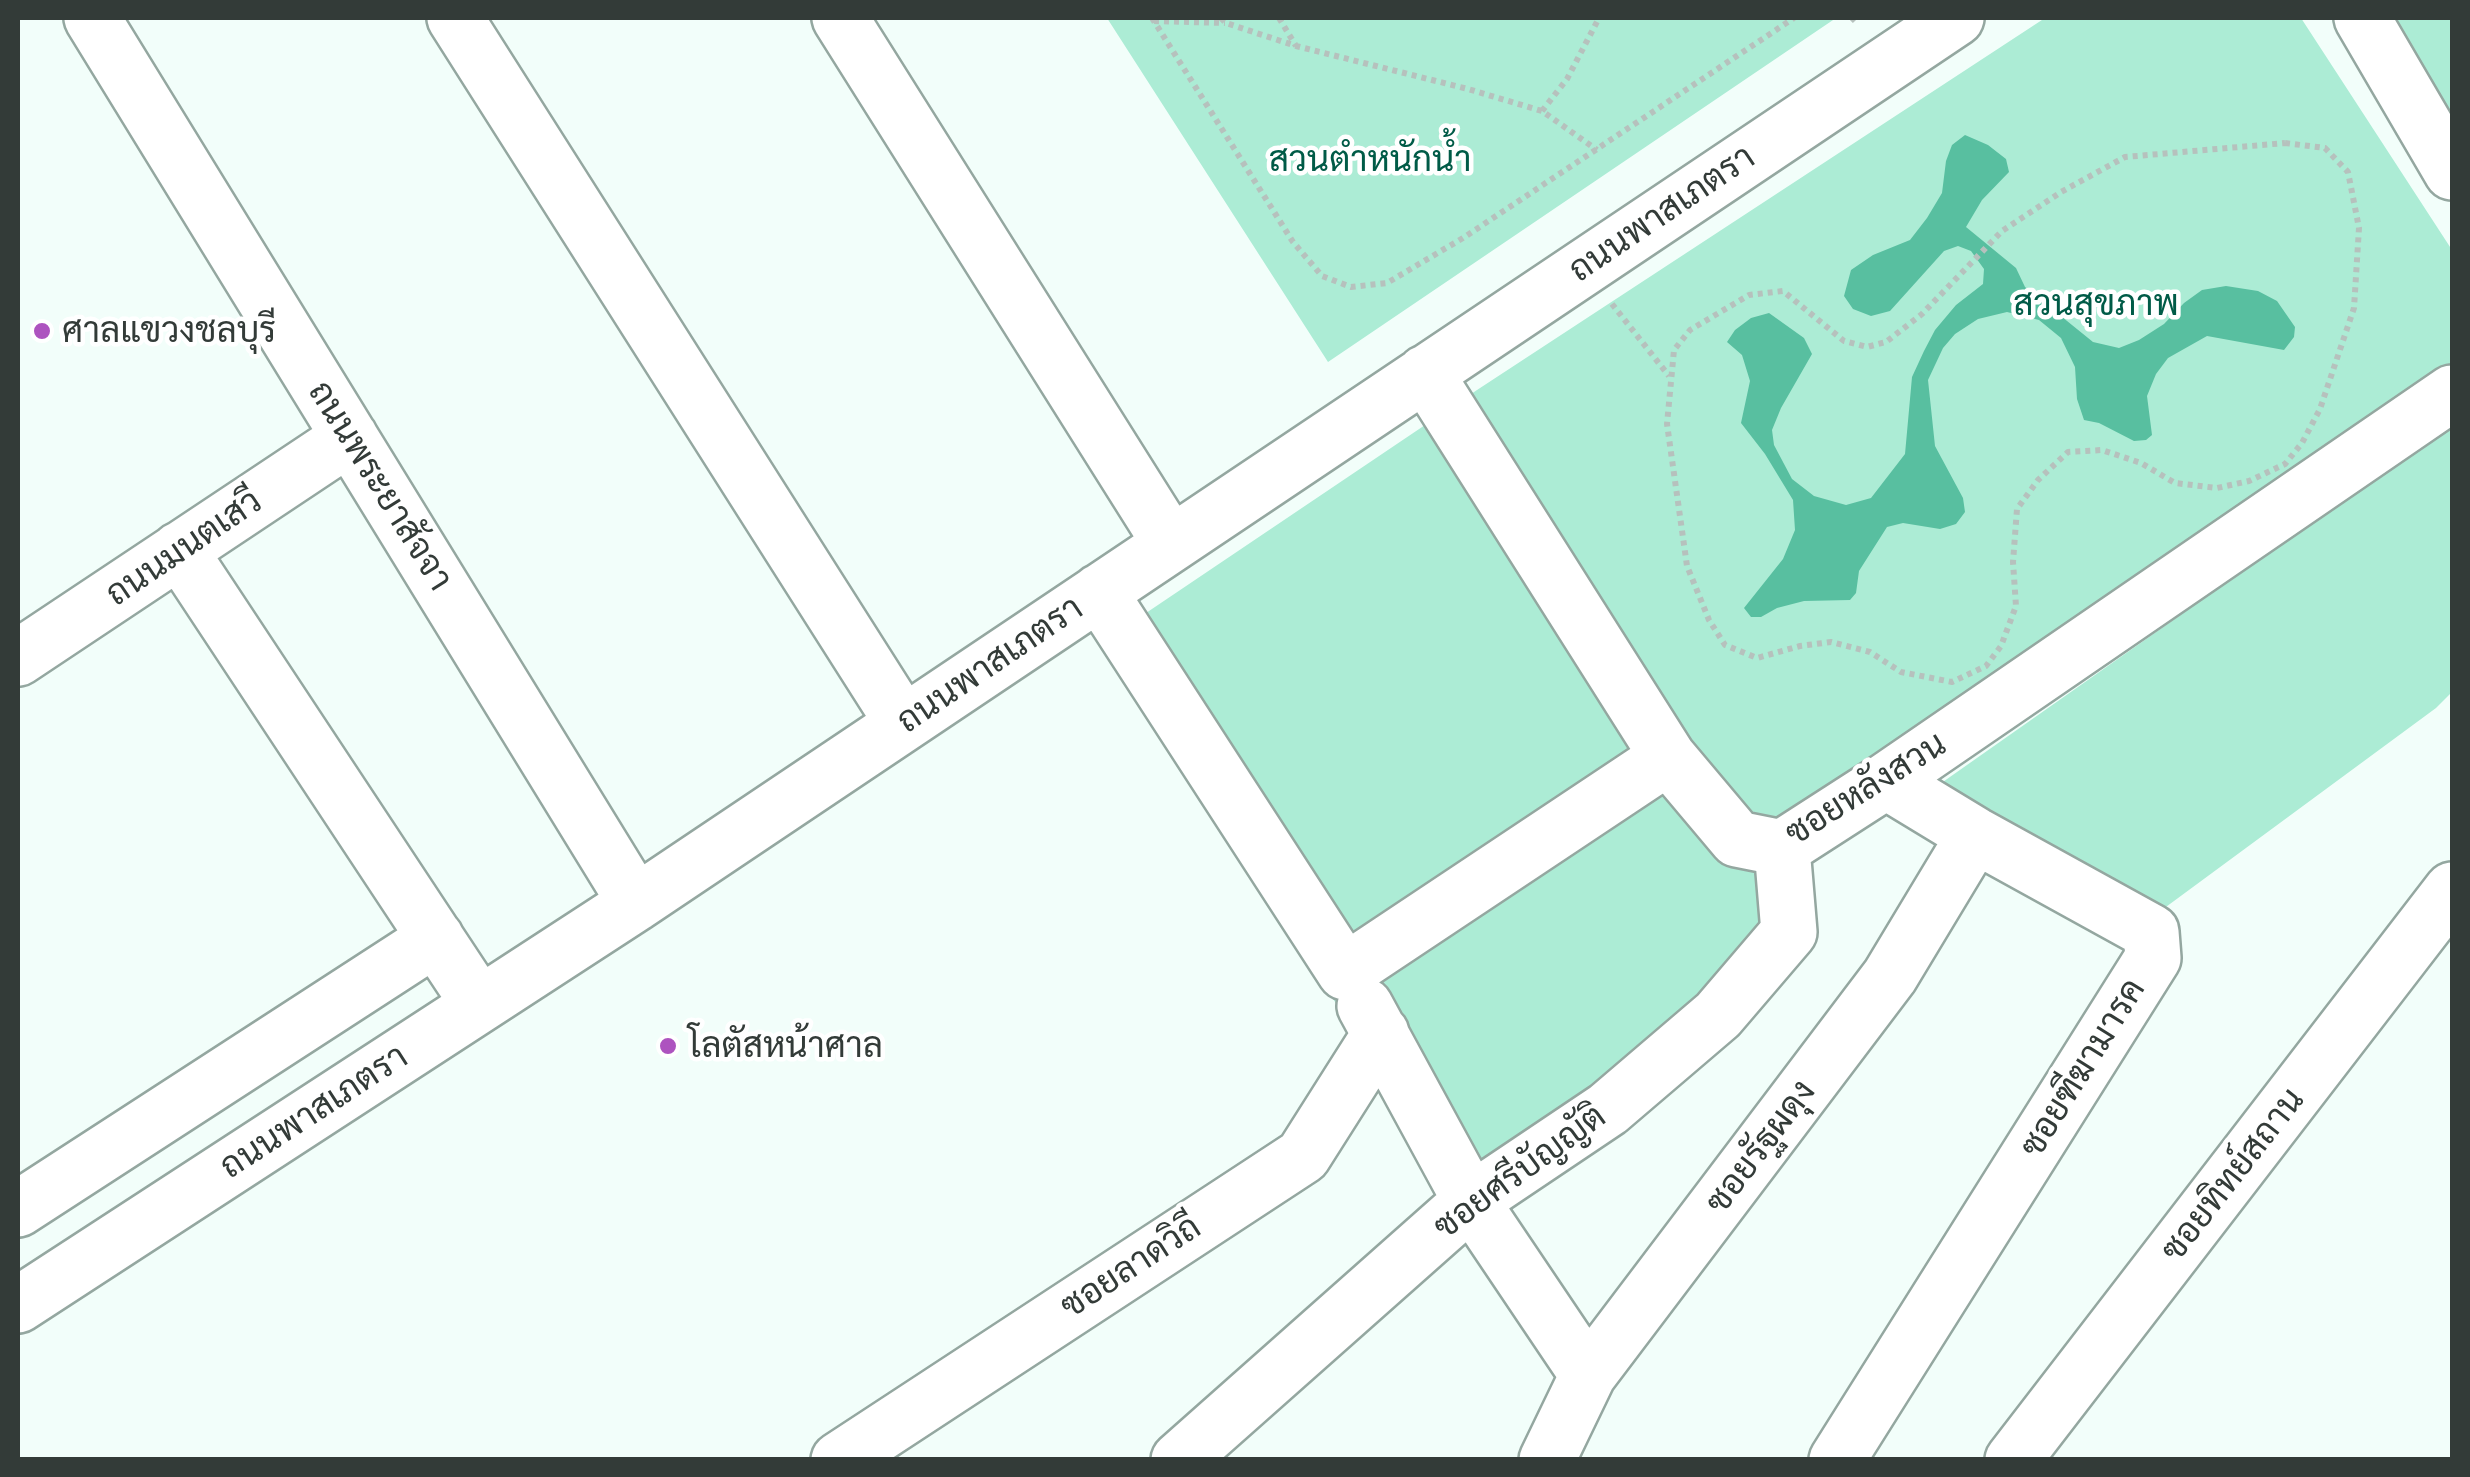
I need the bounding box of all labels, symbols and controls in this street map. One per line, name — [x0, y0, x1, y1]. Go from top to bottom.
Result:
street label: ถนนพาสเภตรา — [1561, 136, 1763, 292]
park label: สวนตำหนักน้ำ — [1269, 139, 1471, 181]
park label: สวนสุขภาพ — [2013, 283, 2179, 325]
place label: ศาลแขวงชลบุรี — [62, 310, 276, 352]
marker: ศาลแขวงชลบุรี — [31, 320, 53, 342]
street label: ถนนพระยาสัจจา — [299, 374, 461, 598]
street label: ถนนมนตเสวี — [98, 481, 270, 615]
street label: ถนนพาสเภตรา — [889, 587, 1091, 743]
street label: ซอยหลังสวน — [1778, 723, 1954, 855]
street label: ซอยฑีฆามารค — [2011, 971, 2155, 1165]
place label: โลตัสหน้าศาล — [688, 1025, 883, 1067]
marker: โลตัสหน้าศาล — [657, 1035, 679, 1057]
street label: ถนนพาสเภตรา — [212, 1036, 416, 1188]
street label: ซอยรัฐผดุง — [1697, 1072, 1825, 1222]
street label: ซอยทิทย์สถาน — [2152, 1080, 2314, 1270]
street label: ซอยศรีบัญญัติ — [1426, 1096, 1614, 1248]
street label: ซอยลาดวิถี — [1053, 1206, 1209, 1328]

